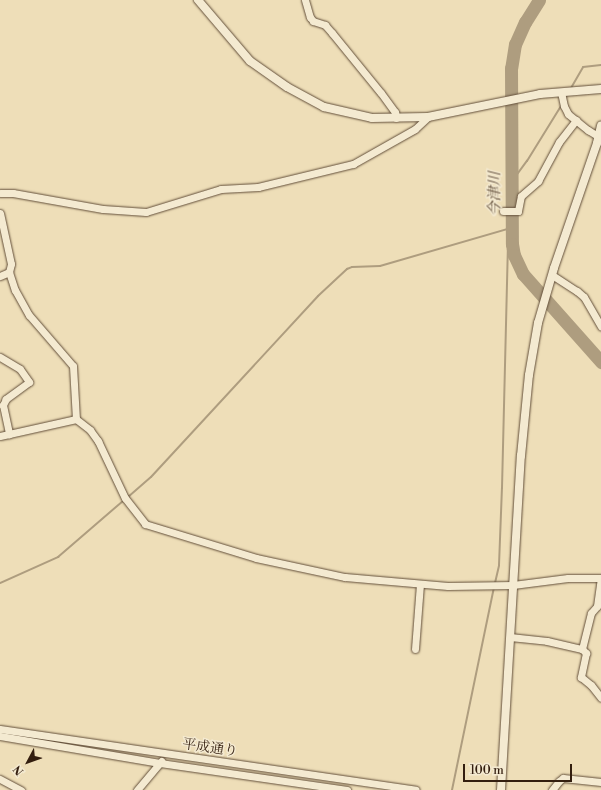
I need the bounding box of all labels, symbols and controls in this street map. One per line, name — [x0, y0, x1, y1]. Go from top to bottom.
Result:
water label: 今津川 — [486, 172, 504, 216]
street label: 平成通り — [181, 736, 239, 760]
north arrow — [8, 742, 48, 782]
scale bar — [465, 756, 574, 782]
text: N — [11, 762, 27, 778]
text: 100 m — [470, 763, 504, 778]

